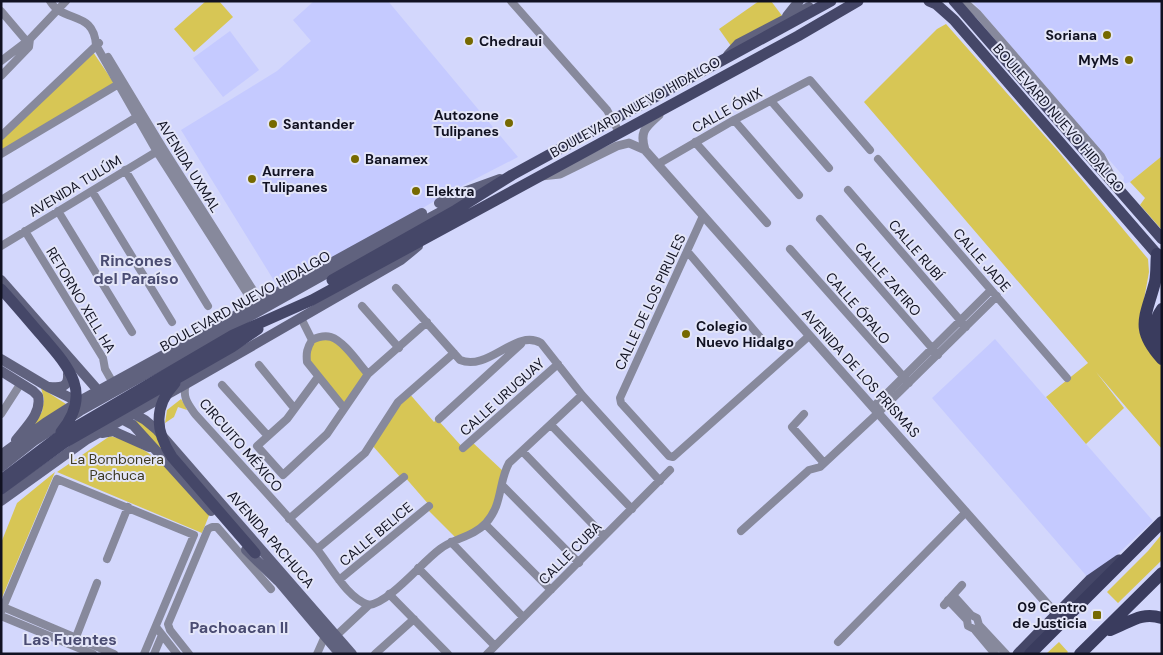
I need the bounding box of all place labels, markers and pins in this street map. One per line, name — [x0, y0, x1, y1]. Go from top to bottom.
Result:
place label: Soriana — [1045, 26, 1097, 44]
marker: Soriana — [1101, 29, 1113, 41]
place label: Chedraui — [479, 32, 542, 50]
marker: Chedraui — [463, 35, 475, 47]
place label: MyMs — [1078, 51, 1119, 69]
marker: MyMs — [1123, 54, 1135, 66]
place label: Autozone Tulipanes — [433, 106, 499, 140]
place label: Santander — [283, 115, 355, 133]
marker: Autozone Tulipanes — [503, 117, 515, 129]
marker: Santander — [267, 118, 279, 130]
place label: Banamex — [365, 150, 428, 168]
marker: Banamex — [349, 153, 361, 165]
place label: Aurrera Tulipanes — [262, 162, 328, 196]
marker: Aurrera Tulipanes — [246, 173, 258, 185]
place label: Elektra — [426, 182, 474, 200]
marker: Elektra — [410, 185, 422, 197]
place label: Colegio Nuevo Hidalgo — [696, 317, 794, 351]
marker: Colegio Nuevo Hidalgo — [680, 328, 692, 340]
place label: 09 Centro de Justicia — [1012, 598, 1087, 632]
marker: 09 Centro de Justicia — [1091, 609, 1103, 621]

